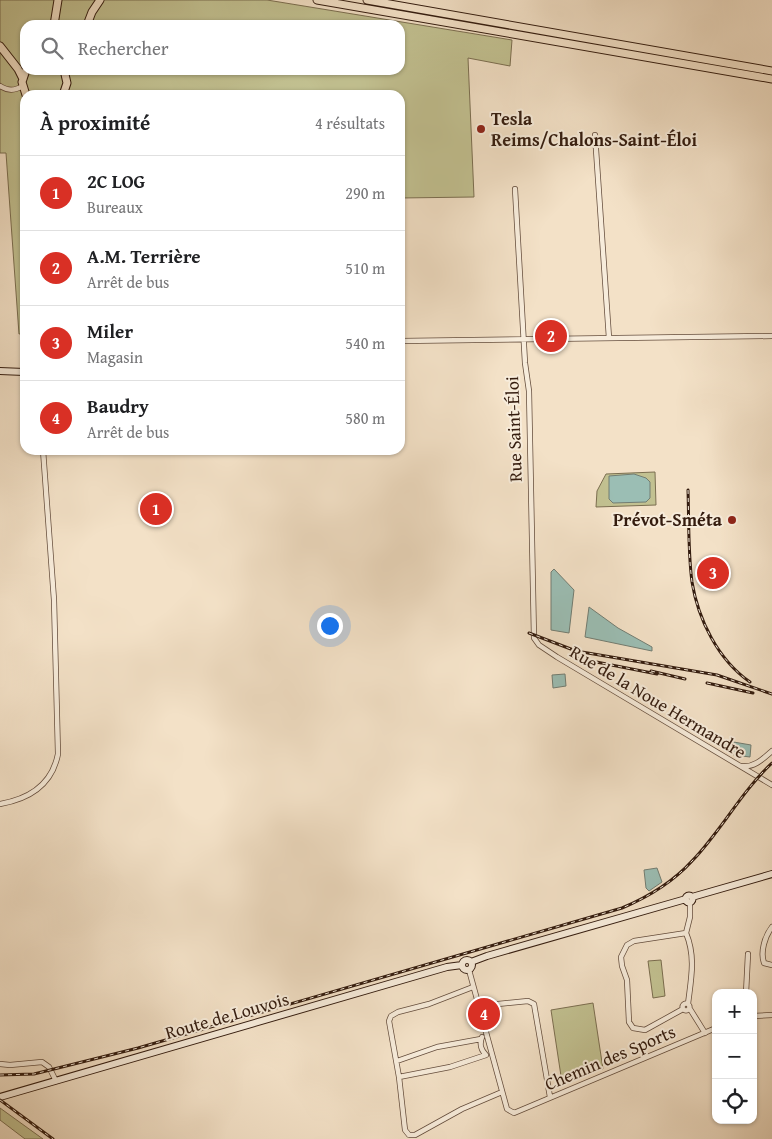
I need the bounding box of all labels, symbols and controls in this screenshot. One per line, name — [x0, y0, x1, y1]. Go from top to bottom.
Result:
search box — [20, 20, 405, 75]
icon: search — [38, 34, 66, 62]
text: Rechercher — [78, 34, 169, 62]
place label: Tesla Reims/Chalons-Saint-Éloi — [491, 105, 697, 153]
text: À proximité — [40, 107, 150, 138]
text: 4 résultats — [315, 111, 385, 135]
marker: Tesla Reims/Chalons-Saint-Éloi — [475, 123, 487, 135]
text: 2C LOG — [87, 167, 145, 195]
text: 1 — [52, 181, 60, 205]
text: 290 m — [345, 181, 385, 205]
text: Bureaux — [87, 195, 143, 219]
text: A.M. Terrière — [87, 242, 201, 270]
text: 2 — [52, 256, 60, 280]
text: 510 m — [345, 256, 385, 280]
text: Arrêt de bus — [87, 270, 169, 294]
text: Miler — [87, 317, 133, 345]
pin: 2 — [535, 317, 567, 355]
text: 3 — [52, 331, 60, 355]
text: 540 m — [345, 331, 385, 355]
text: Magasin — [87, 345, 143, 369]
street label: Rue Saint-Éloi — [498, 376, 529, 482]
text: Baudry — [87, 392, 149, 420]
text: 4 — [52, 406, 60, 430]
text: 580 m — [345, 406, 385, 430]
text: Arrêt de bus — [87, 420, 169, 444]
pin: 1 — [140, 490, 172, 528]
place label: Prévot-Sméta — [613, 506, 723, 533]
marker: Prévot-Sméta — [726, 514, 738, 526]
pin: 3 — [697, 554, 729, 592]
your location — [317, 613, 343, 639]
street label: Rue de la Noue Hermandre — [565, 638, 752, 765]
street label: Route de Louvois — [162, 985, 292, 1046]
map controls — [712, 989, 757, 1124]
button: + — [712, 989, 757, 1034]
pin: 4 — [468, 995, 500, 1033]
street label: Chemin des Sports — [540, 1018, 679, 1097]
button: − — [712, 1034, 757, 1079]
button: locate — [712, 1079, 757, 1124]

